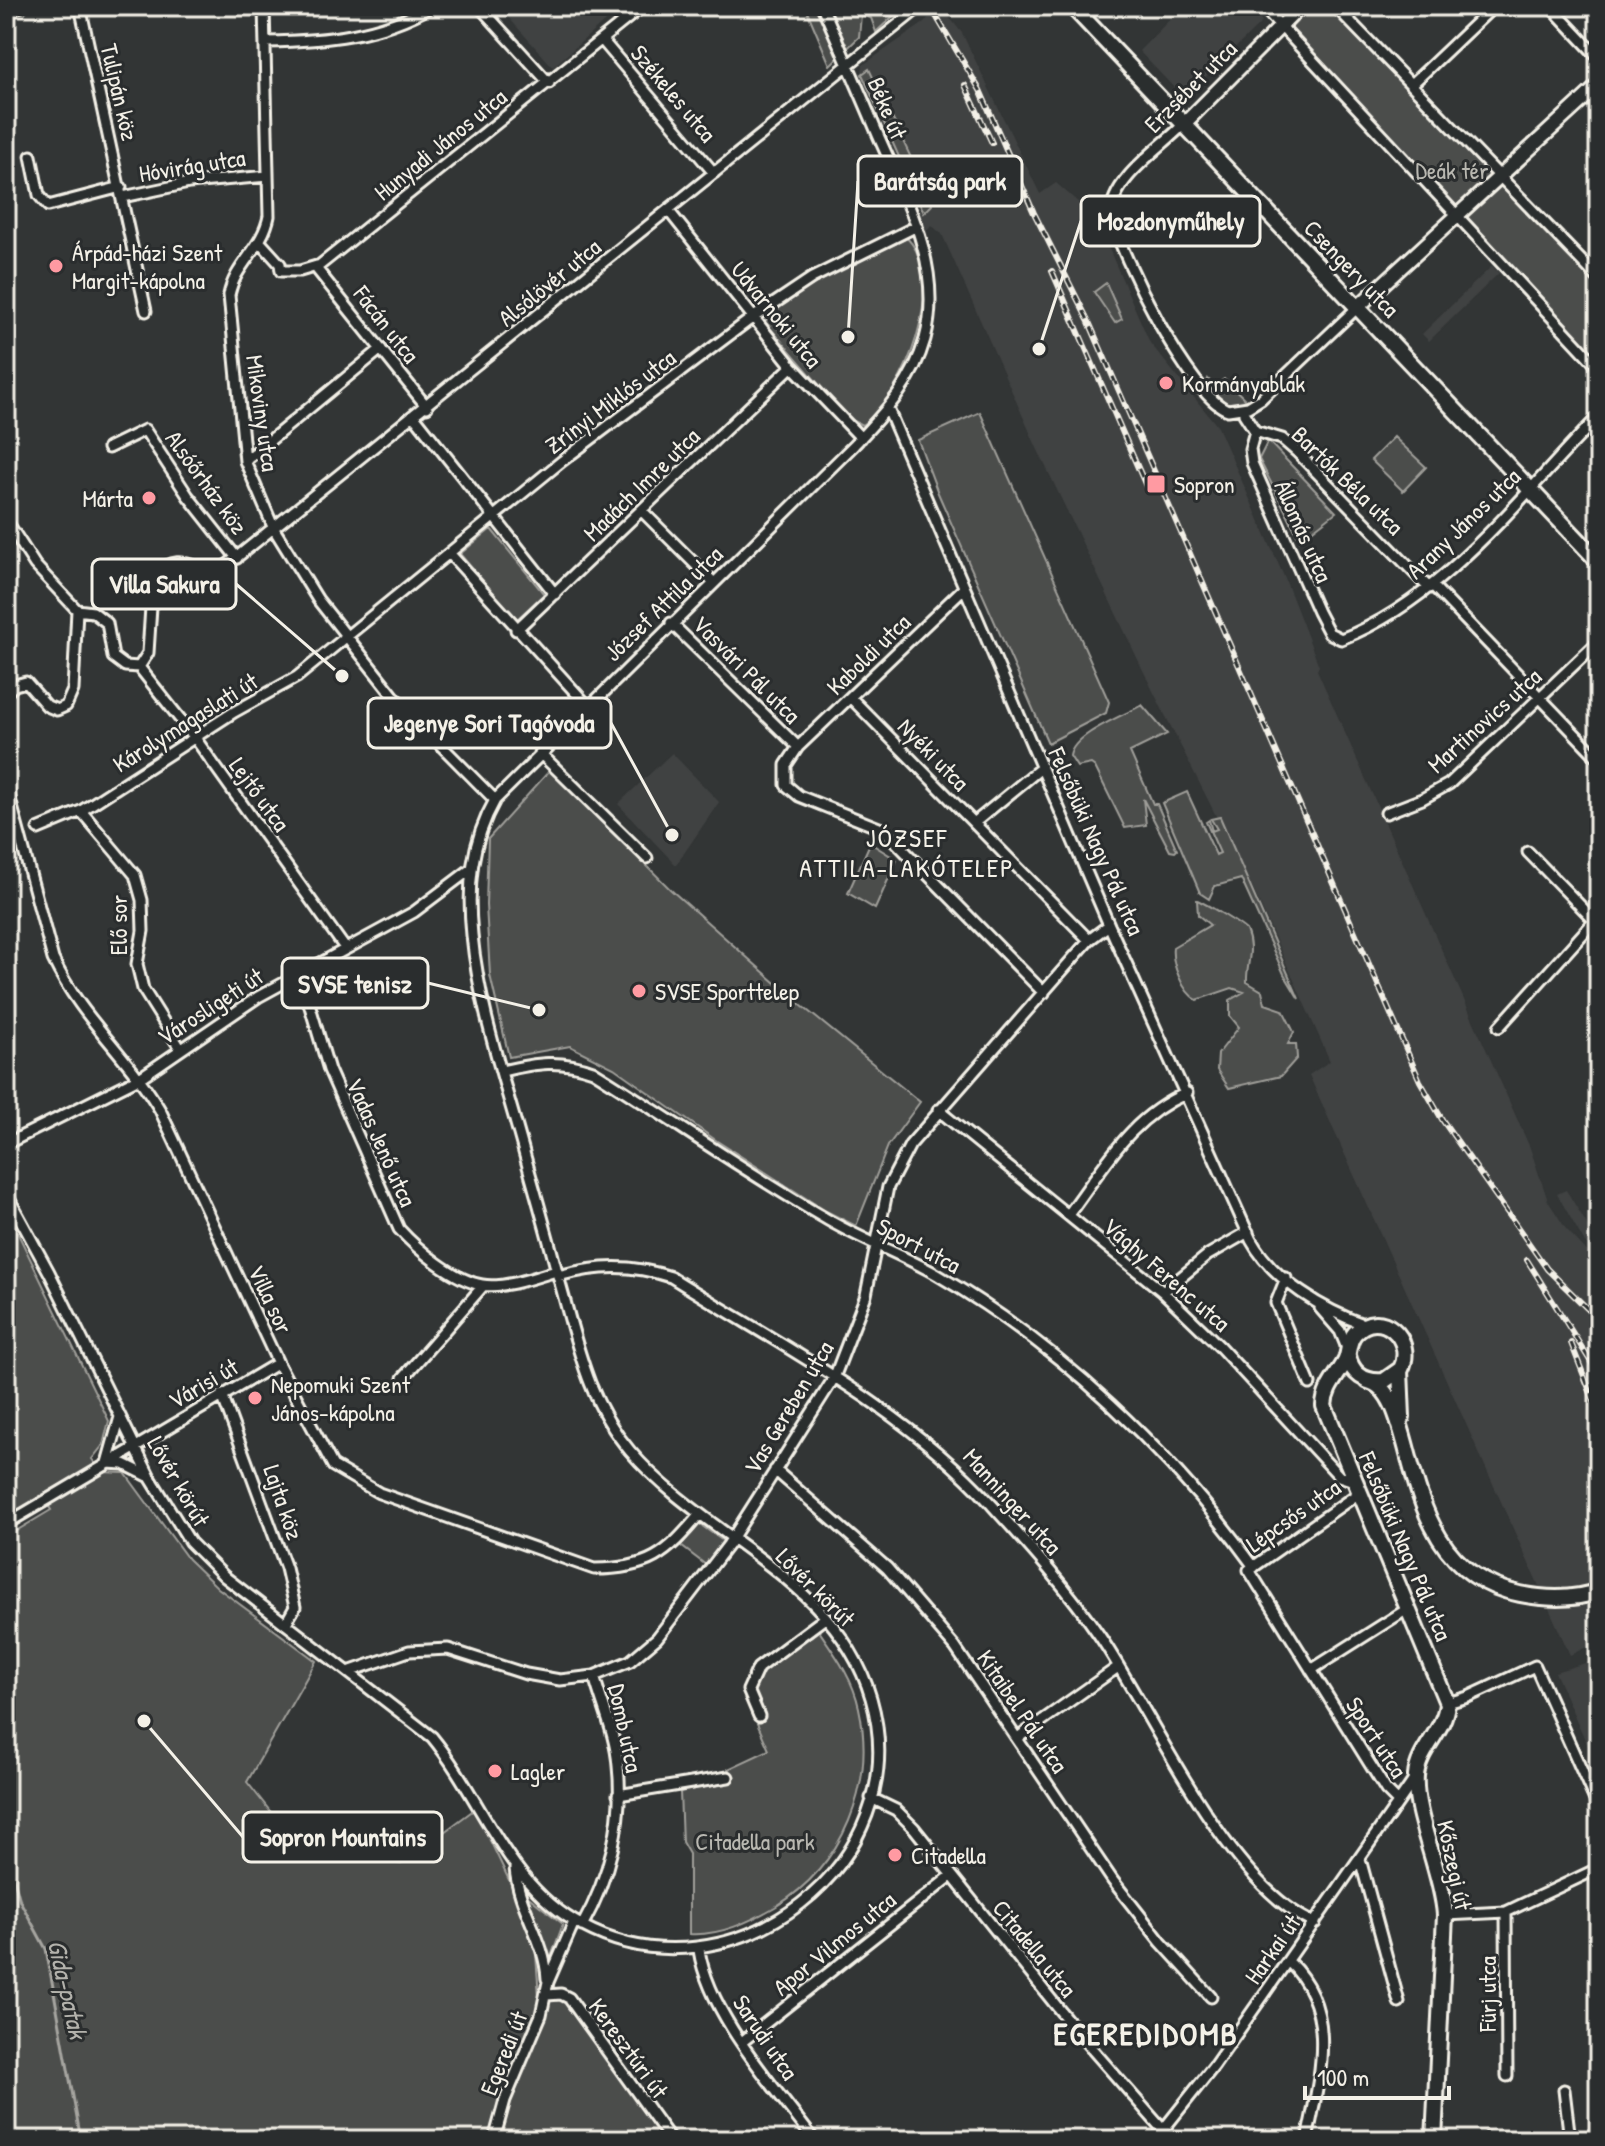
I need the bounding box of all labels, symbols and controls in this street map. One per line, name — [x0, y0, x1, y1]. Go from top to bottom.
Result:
street label: Erzsébet utca — [1137, 33, 1243, 139]
street label: Székeles utca — [624, 38, 724, 148]
street label: Tulipán köz — [93, 40, 147, 144]
street label: Béke út — [861, 72, 916, 145]
street label: Hunyadi János utca — [367, 81, 513, 207]
street label: Hóvirág utca — [137, 141, 247, 189]
park label: Deák tér — [1416, 154, 1488, 186]
callout: Barátság park — [858, 156, 1022, 206]
text: Barátság park — [874, 163, 1006, 199]
callout: Mozdonyműhely — [1081, 196, 1260, 246]
text: Mozdonyműhely — [1097, 203, 1245, 239]
street label: Csengery utca — [1297, 212, 1407, 324]
street label: Alsólövér utca — [491, 231, 607, 333]
place label: Árpád-házi Szent Margit-kápolna — [72, 236, 223, 296]
street label: Udvarnoki utca — [724, 254, 830, 374]
marker: Árpád-házi Szent Margit-kápolna — [47, 257, 65, 275]
street label: Fácán utca — [346, 278, 427, 369]
street label: Zrínyi Miklós utca — [538, 341, 682, 461]
street label: Mikoviny utca — [239, 353, 287, 473]
place label: Kormányablak — [1182, 367, 1305, 399]
marker: Kormányablak — [1157, 374, 1175, 392]
street label: Bartók Béla utca — [1285, 419, 1411, 541]
street label: Madách Imre utca — [576, 420, 706, 548]
street label: Alsóőrház köz — [158, 424, 256, 540]
street label: Arany János utca — [1399, 460, 1527, 586]
place label: Sopron — [1174, 468, 1235, 500]
marker: Sopron — [1145, 473, 1167, 495]
street label: Állomás utca — [1267, 475, 1341, 587]
place label: Márta — [82, 482, 133, 514]
marker: Márta — [140, 489, 158, 507]
street label: József Attila utca — [597, 538, 729, 668]
callout: Villa Sakura — [92, 559, 236, 609]
text: Villa Sakura — [108, 566, 220, 601]
street label: Kaboldi utca — [819, 606, 917, 702]
street label: Vasvári Pál utca — [686, 608, 808, 730]
street label: Martinovics utca — [1420, 660, 1548, 780]
street label: Károlymagaslati út — [106, 664, 264, 779]
callout: Jegenye Sori Tagóvoda — [368, 698, 611, 748]
text: Jegenye Sori Tagóvoda — [384, 705, 595, 741]
street label: Nyéki utca — [891, 711, 977, 797]
street label: Felsőbüki Nagy Pál utca — [1041, 741, 1153, 940]
street label: Lejtő utca — [222, 751, 298, 837]
district label: JÓZSEF ATTILA-LAKÓTELEP — [799, 820, 1015, 885]
street label: Elő sor — [102, 895, 134, 955]
callout: SVSE tenisz — [282, 958, 428, 1008]
street label: Városligeti út — [151, 959, 270, 1052]
text: SVSE tenisz — [298, 966, 412, 1001]
place label: SVSE Sporttelep — [655, 975, 799, 1007]
marker: SVSE Sporttelep — [630, 982, 648, 1000]
street label: Vadas Jenő utca — [339, 1073, 425, 1211]
street label: Sport utca — [872, 1210, 966, 1280]
street label: Vághy Ferenc utca — [1097, 1210, 1237, 1338]
street label: Villa sor — [241, 1259, 301, 1339]
street label: Vas Gereben utca — [736, 1335, 840, 1479]
street label: Várisi út — [162, 1350, 244, 1416]
place label: Nepomuki Szent János-kápolna — [271, 1368, 411, 1428]
marker: Nepomuki Szent János-kápolna — [246, 1389, 264, 1407]
street label: Lővér körút — [140, 1430, 218, 1533]
street label: Manninger utca — [957, 1441, 1069, 1561]
street label: Felsőbüki Nagy Pál utca — [1351, 1446, 1460, 1645]
street label: Lajta köz — [256, 1460, 312, 1544]
street label: Lépcsős utca — [1239, 1471, 1347, 1559]
street label: Lővér körút — [770, 1541, 863, 1634]
street label: Kitaibel Pál utca — [970, 1643, 1076, 1779]
street label: Domb utca — [601, 1681, 651, 1775]
street label: Sport utca — [1339, 1690, 1415, 1784]
place label: Lagler — [511, 1755, 565, 1787]
marker: Lagler — [486, 1762, 504, 1780]
callout: Sopron Mountains — [243, 1812, 442, 1862]
street label: Kőszegi út — [1430, 1817, 1480, 1913]
text: Sopron Mountains — [260, 1819, 426, 1855]
park label: Citadella park — [695, 1825, 815, 1857]
place label: Citadella — [911, 1839, 986, 1871]
marker: Citadella — [886, 1846, 904, 1864]
street label: Apor Vilmos utca — [766, 1884, 902, 2002]
street label: Citadella utca — [986, 1892, 1084, 2004]
street label: Harkai út — [1237, 1907, 1308, 1990]
water label: Gida-patak — [39, 1936, 97, 2044]
street label: Fürj utca — [1471, 1956, 1503, 2033]
street label: Sarudi utca — [726, 1988, 806, 2086]
street label: Keresztúri út — [582, 1992, 677, 2105]
street label: Egeredi út — [472, 2006, 535, 2100]
district label: EGEREDIDOMB — [1053, 2012, 1239, 2055]
scale bar — [1305, 2050, 1449, 2100]
text: 100 m — [1317, 2061, 1369, 2093]

